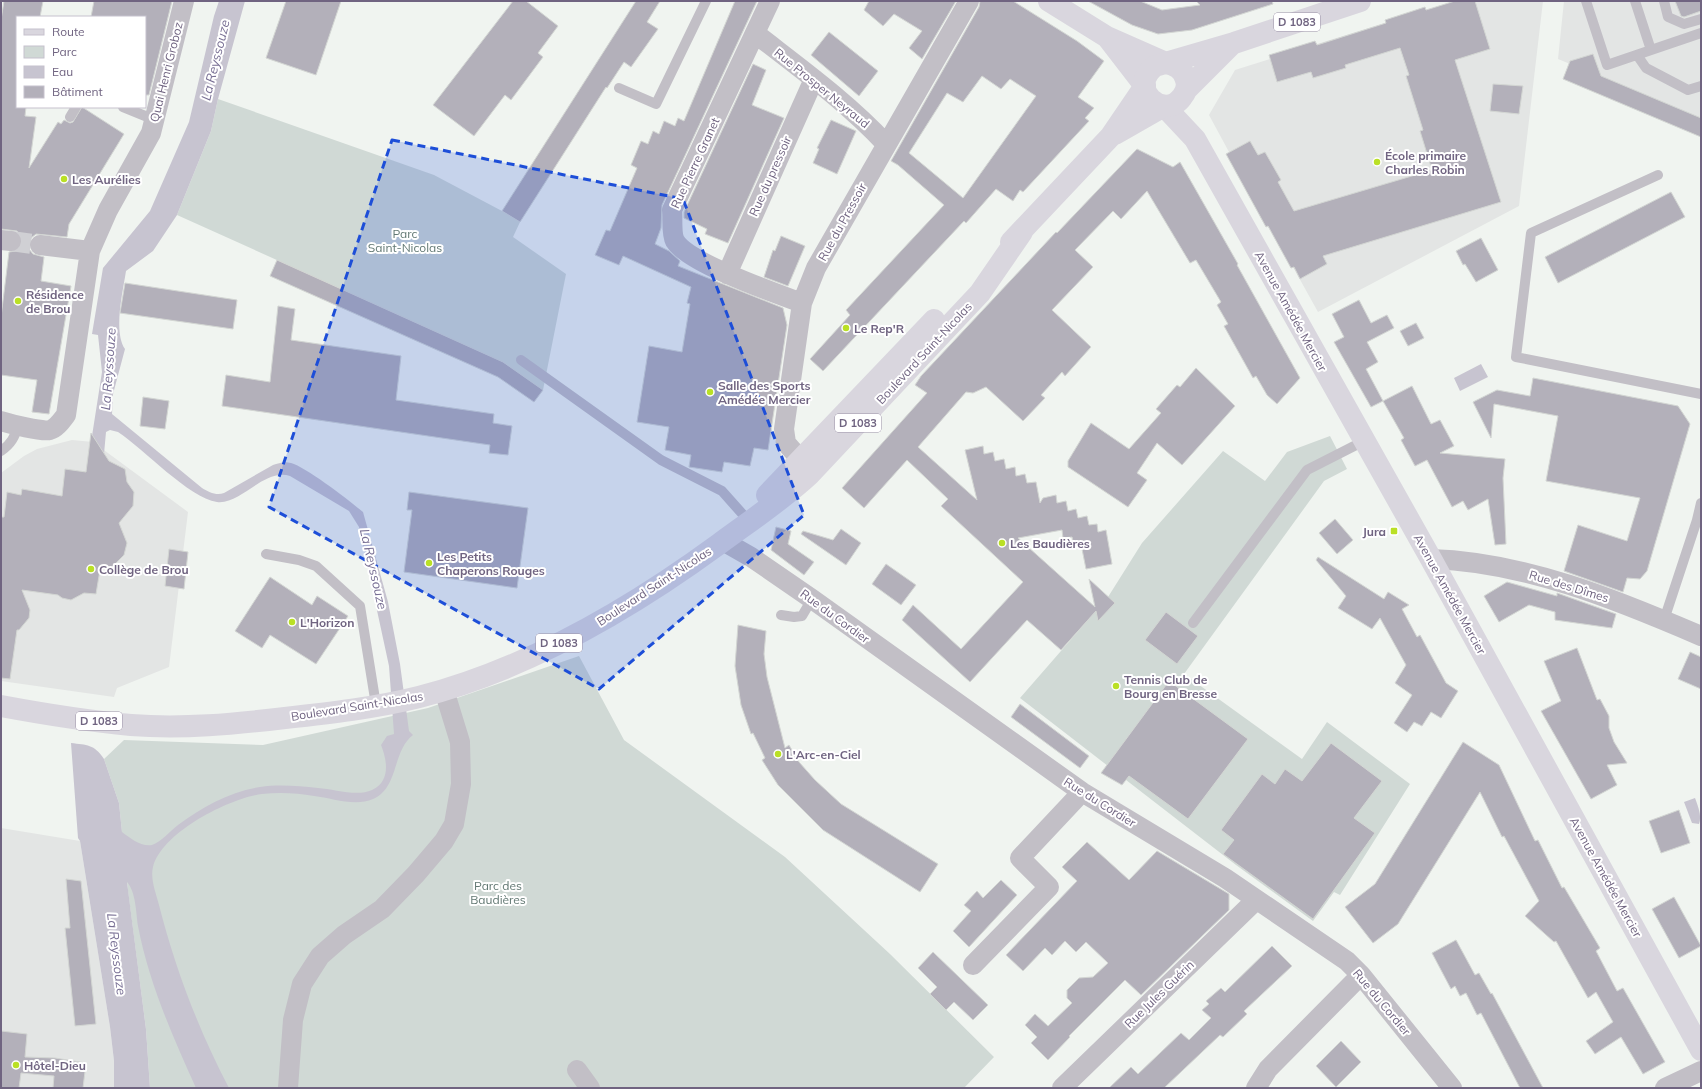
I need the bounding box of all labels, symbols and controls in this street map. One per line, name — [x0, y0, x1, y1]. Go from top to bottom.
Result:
road number: D 1083 — [1274, 13, 1320, 31]
legend — [16, 16, 146, 108]
water label: La Reyssouze — [197, 18, 233, 102]
street label: Quai Henri Groboz — [146, 20, 186, 124]
text: Route — [52, 24, 85, 39]
text: Parc — [52, 44, 77, 59]
street label: Rue Prosper Neyraud — [771, 45, 873, 131]
text: Eau — [52, 64, 73, 79]
text: Bâtiment — [52, 84, 103, 99]
street label: Rue Pierre Granet — [667, 115, 723, 211]
street label: Rue du pressoir — [746, 133, 795, 218]
place label: École primaire Charles Robin — [1385, 148, 1466, 177]
marker: École primaire Charles Robin — [1372, 157, 1382, 167]
place label: Les Aurélies — [72, 172, 141, 187]
marker: Les Aurélies — [59, 174, 69, 184]
street label: Rue du Pressoir — [814, 180, 870, 264]
park label: Parc Saint-Nicolas — [368, 226, 442, 255]
street label: Avenue Amédée Mercier — [1252, 248, 1331, 374]
place label: Résidence de Brou — [26, 287, 84, 316]
marker: Résidence de Brou — [13, 296, 23, 306]
street label: Boulevard Saint-Nicolas — [873, 299, 975, 407]
place label: Le Rep'R — [854, 321, 905, 336]
marker: Le Rep'R — [841, 323, 851, 333]
water label: La Reyssouze — [97, 327, 119, 411]
place label: Salle des Sports Amédée Mercier — [718, 378, 811, 407]
marker: Salle des Sports Amédée Mercier — [705, 387, 715, 397]
road number: D 1083 — [835, 414, 881, 432]
place label: Jura — [1362, 524, 1386, 539]
marker: Jura — [1389, 526, 1399, 536]
water label: La Reyssouze — [357, 527, 391, 611]
street label: Avenue Amédée Mercier — [1411, 531, 1490, 657]
place label: Les Baudières — [1010, 536, 1090, 551]
marker: Les Baudières — [997, 538, 1007, 548]
street label: Boulevard Saint-Nicolas — [594, 543, 714, 629]
place label: Les Petits Chaperons Rouges — [437, 549, 545, 578]
marker: Les Petits Chaperons Rouges — [424, 558, 434, 568]
place label: Collège de Brou — [99, 562, 189, 577]
marker: Collège de Brou — [86, 564, 96, 574]
street label: Rue des Dîmes — [1527, 567, 1611, 605]
street label: Rue du Cordier — [797, 586, 873, 647]
place label: L'Horizon — [300, 615, 354, 630]
marker: L'Horizon — [287, 617, 297, 627]
road number: D 1083 — [536, 634, 582, 652]
place label: Tennis Club de Bourg en Bresse — [1124, 672, 1218, 701]
marker: Tennis Club de Bourg en Bresse — [1111, 681, 1121, 691]
street label: Boulevard Saint-Nicolas — [290, 688, 424, 724]
road number: D 1083 — [76, 712, 122, 730]
place label: L'Arc-en-Ciel — [786, 747, 861, 762]
marker: L'Arc-en-Ciel — [773, 749, 783, 759]
street label: Rue du Cordier — [1061, 774, 1139, 830]
street label: Avenue Amédée Mercier — [1567, 814, 1646, 940]
park label: Parc des Baudières — [470, 878, 526, 907]
water label: La Reyssouze — [104, 912, 130, 996]
street label: Rue Jules Guérin — [1121, 957, 1197, 1031]
street label: Rue du Cordier — [1350, 966, 1415, 1039]
place label: Hôtel-Dieu — [24, 1058, 86, 1073]
marker: Hôtel-Dieu — [11, 1060, 21, 1070]

